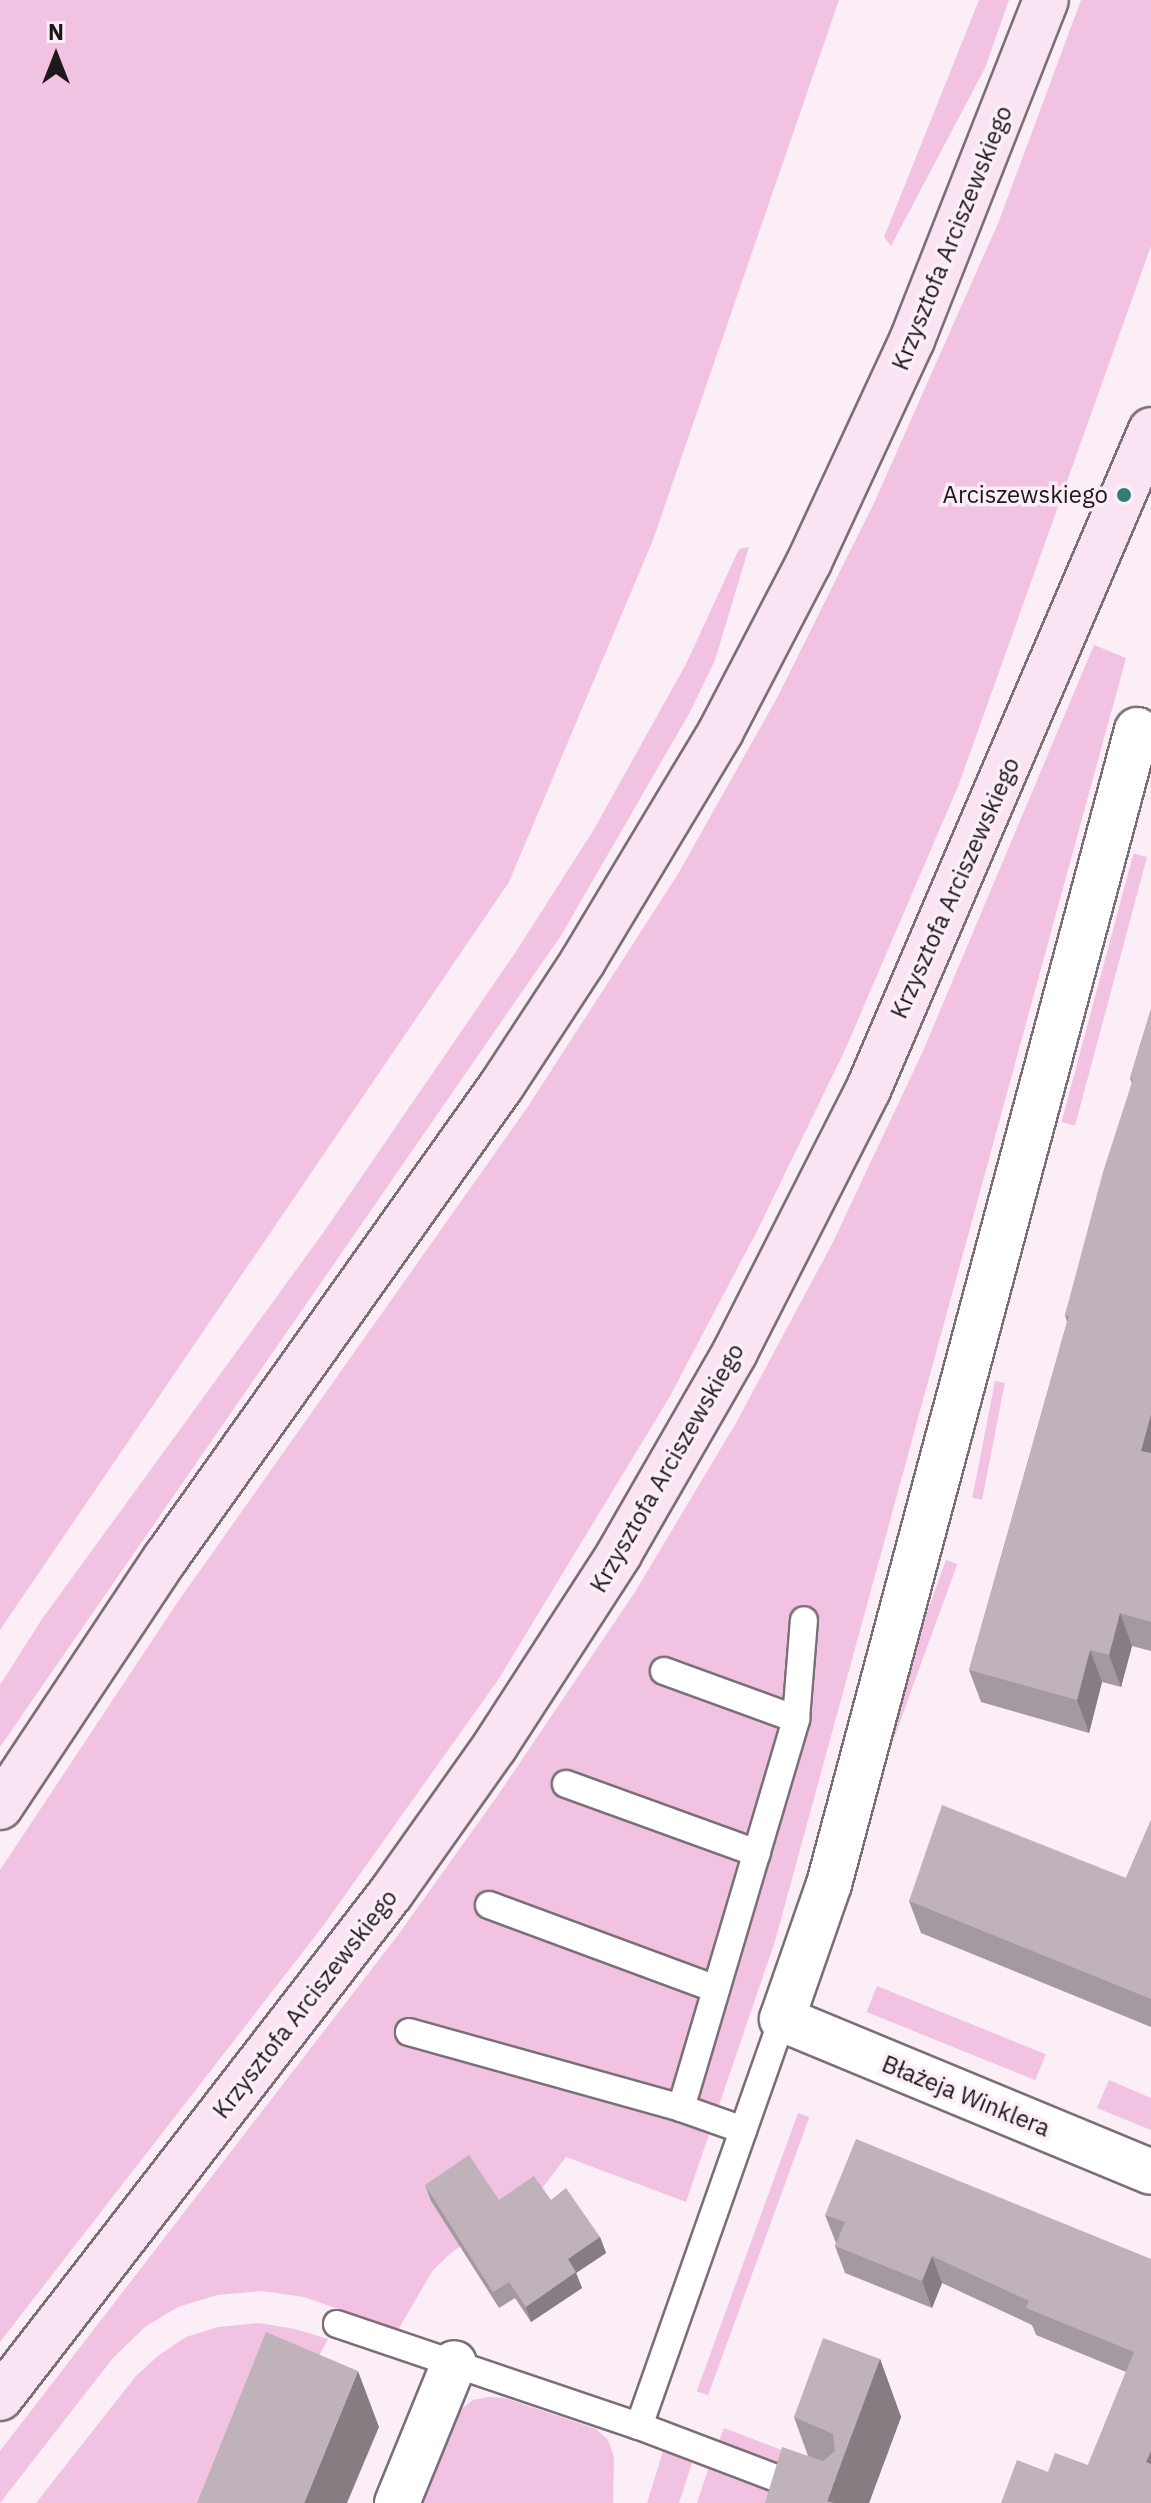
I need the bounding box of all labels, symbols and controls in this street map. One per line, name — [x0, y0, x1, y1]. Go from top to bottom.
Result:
north arrow — [16, 16, 96, 96]
text: N — [48, 17, 64, 46]
street label: Krzysztofa Arciszewskiego — [886, 102, 1018, 374]
place label: Arciszewskiego — [943, 481, 1108, 509]
marker: Arciszewskiego — [1115, 486, 1133, 504]
street label: Krzysztofa Arciszewskiego — [884, 753, 1026, 1023]
street label: Krzysztofa Arciszewskiego — [584, 1338, 750, 1598]
street label: Krzysztofa Arciszewskiego — [207, 1884, 403, 2124]
street label: Błażeja Winklera — [878, 2049, 1054, 2143]

